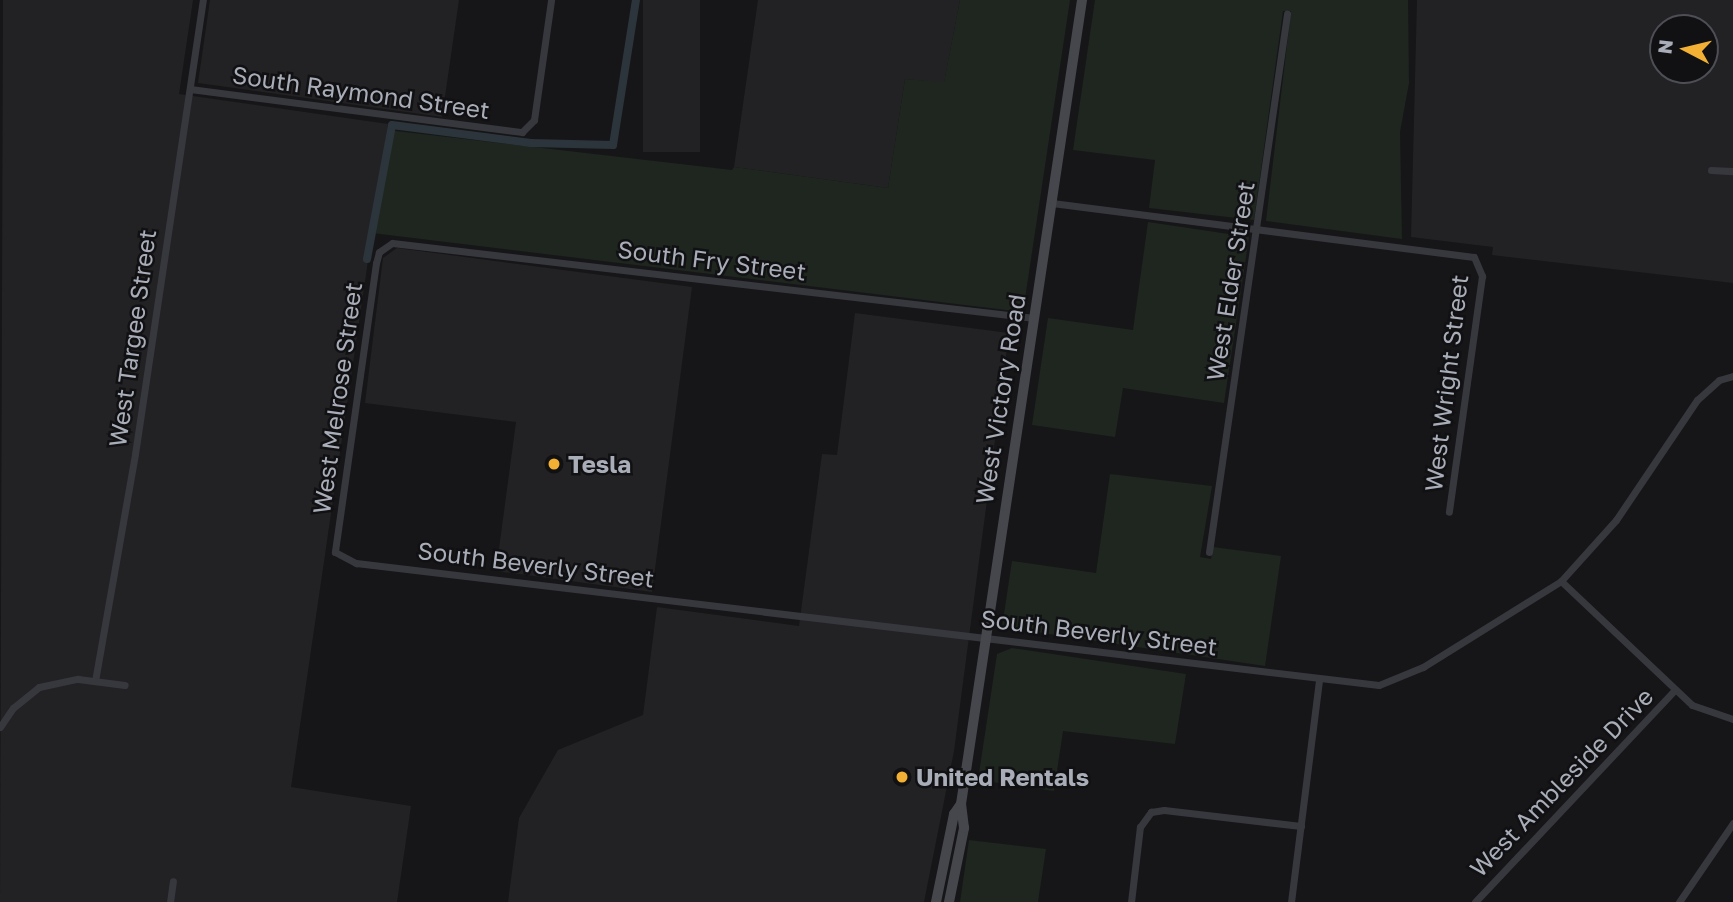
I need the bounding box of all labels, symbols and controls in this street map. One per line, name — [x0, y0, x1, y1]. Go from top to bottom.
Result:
north arrow — [1649, 14, 1719, 84]
text: N — [1652, 38, 1677, 55]
street label: South Raymond Street — [231, 60, 491, 124]
street label: West Elder Street — [1200, 179, 1260, 383]
street label: West Targee Street — [102, 227, 162, 449]
street label: South Fry Street — [616, 234, 808, 286]
street label: West Wright Street — [1418, 273, 1474, 493]
street label: West Melrose Street — [306, 280, 368, 516]
street label: West Victory Road — [969, 292, 1031, 506]
place label: Tesla — [568, 450, 631, 478]
marker: Tesla — [546, 456, 562, 472]
street label: South Beverly Street — [416, 535, 656, 593]
street label: South Beverly Street — [979, 603, 1219, 661]
street label: West Ambleside Drive — [1463, 682, 1659, 882]
place label: United Rentals — [916, 763, 1089, 791]
marker: United Rentals — [894, 769, 910, 785]

